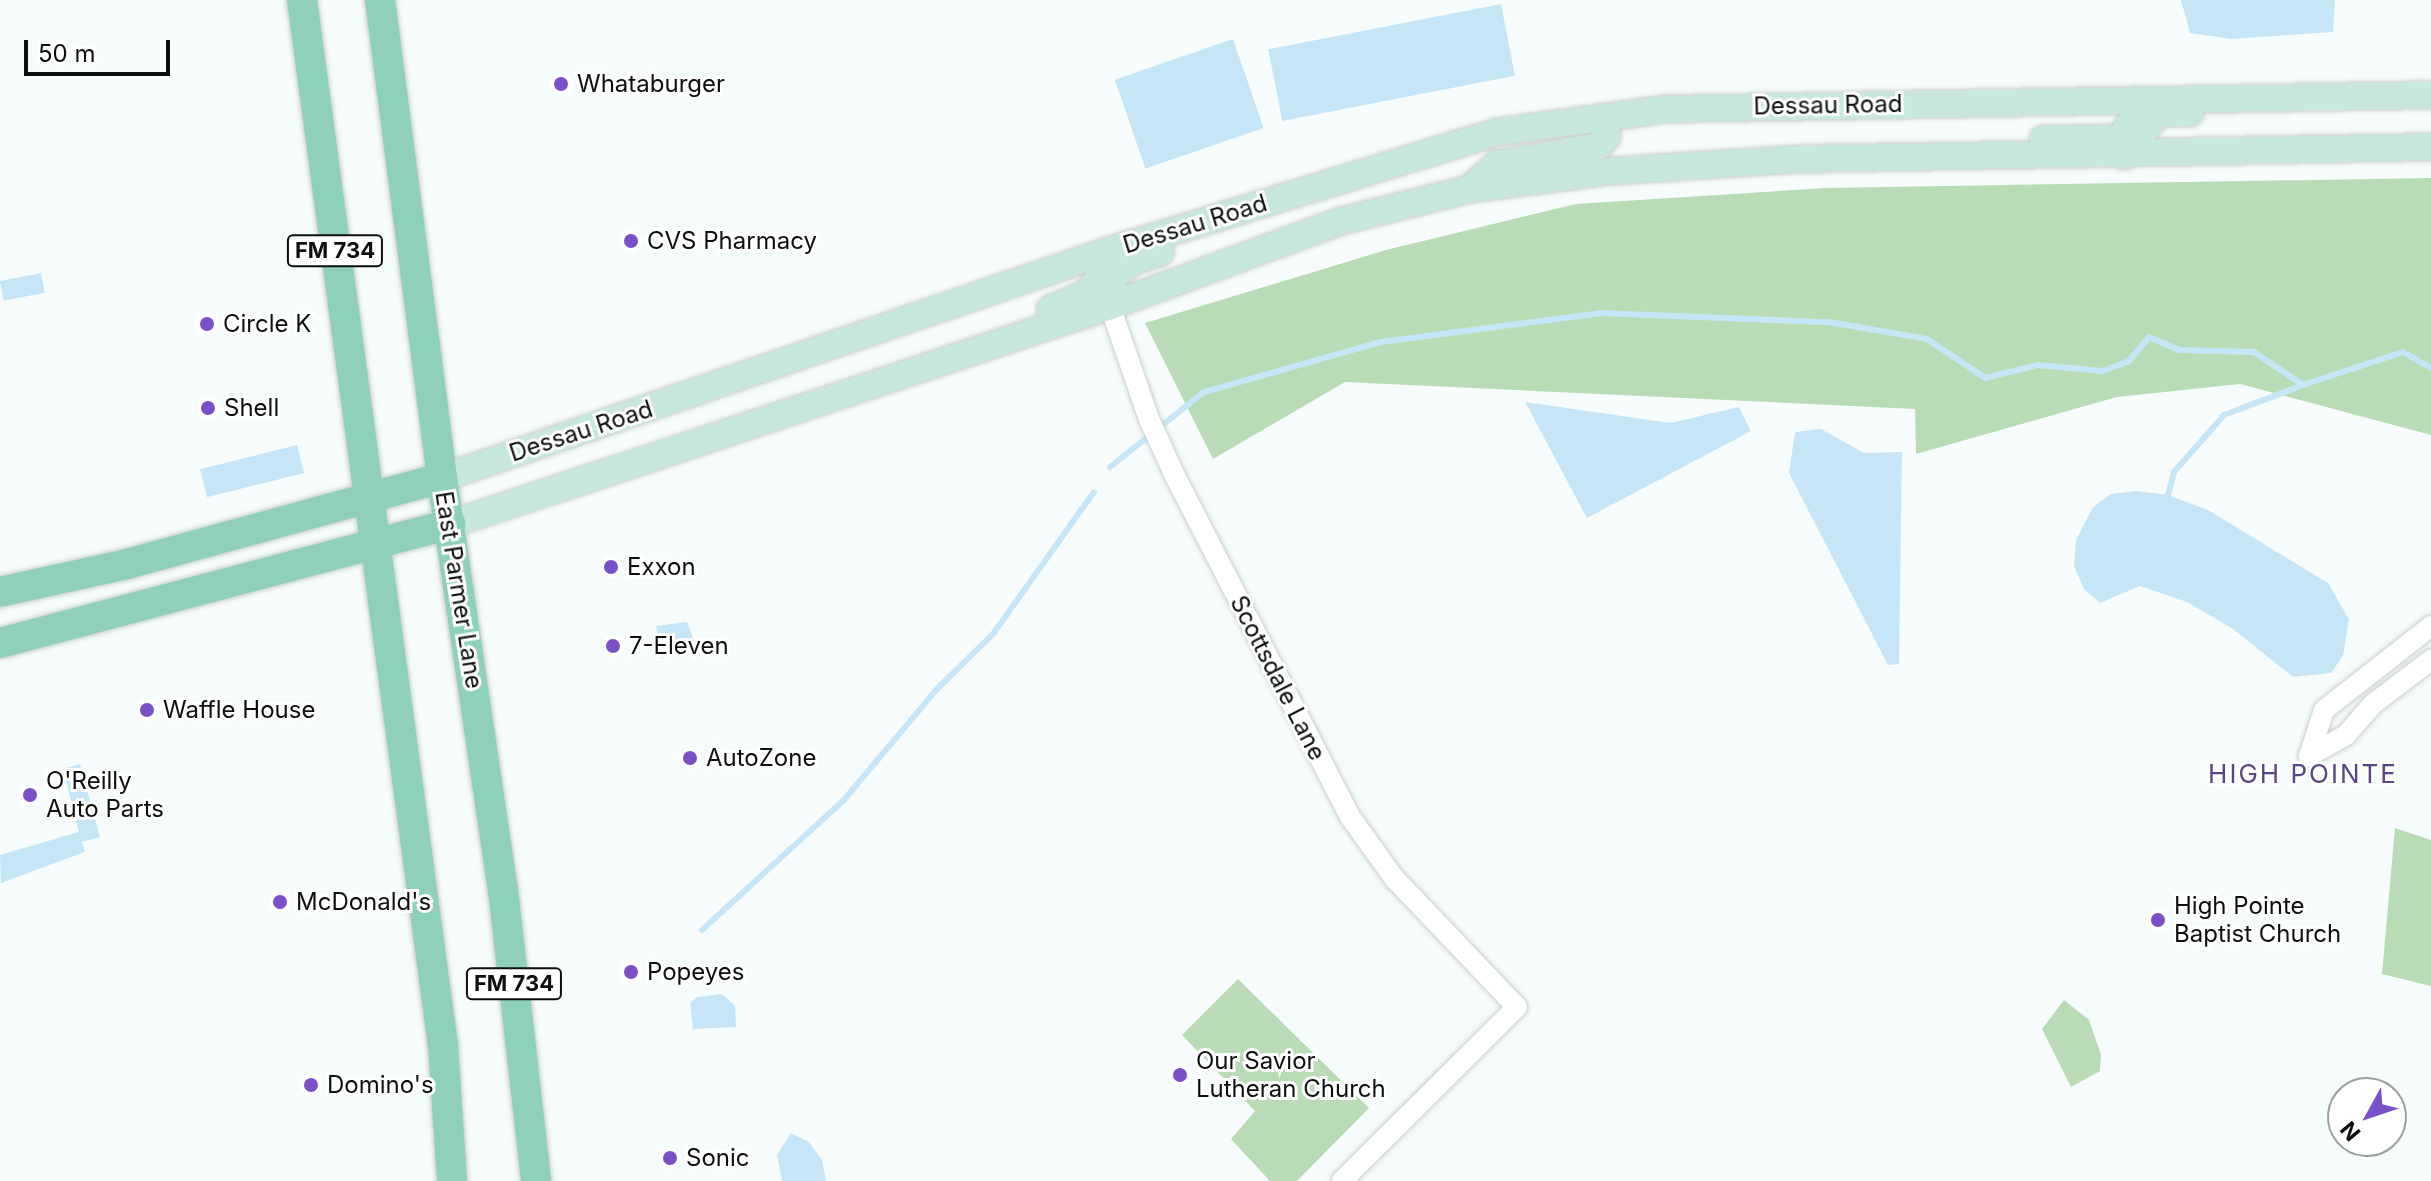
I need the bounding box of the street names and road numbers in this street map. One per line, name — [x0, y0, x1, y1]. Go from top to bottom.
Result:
street label: Dessau Road — [1753, 89, 1903, 121]
street label: Dessau Road — [1120, 188, 1270, 260]
road number: FM 734 — [285, 233, 385, 269]
street label: Dessau Road — [506, 394, 656, 468]
street label: East Parmer Lane — [429, 489, 489, 691]
street label: Scottsdale Lane — [1224, 591, 1332, 765]
road number: FM 734 — [464, 966, 564, 1002]

